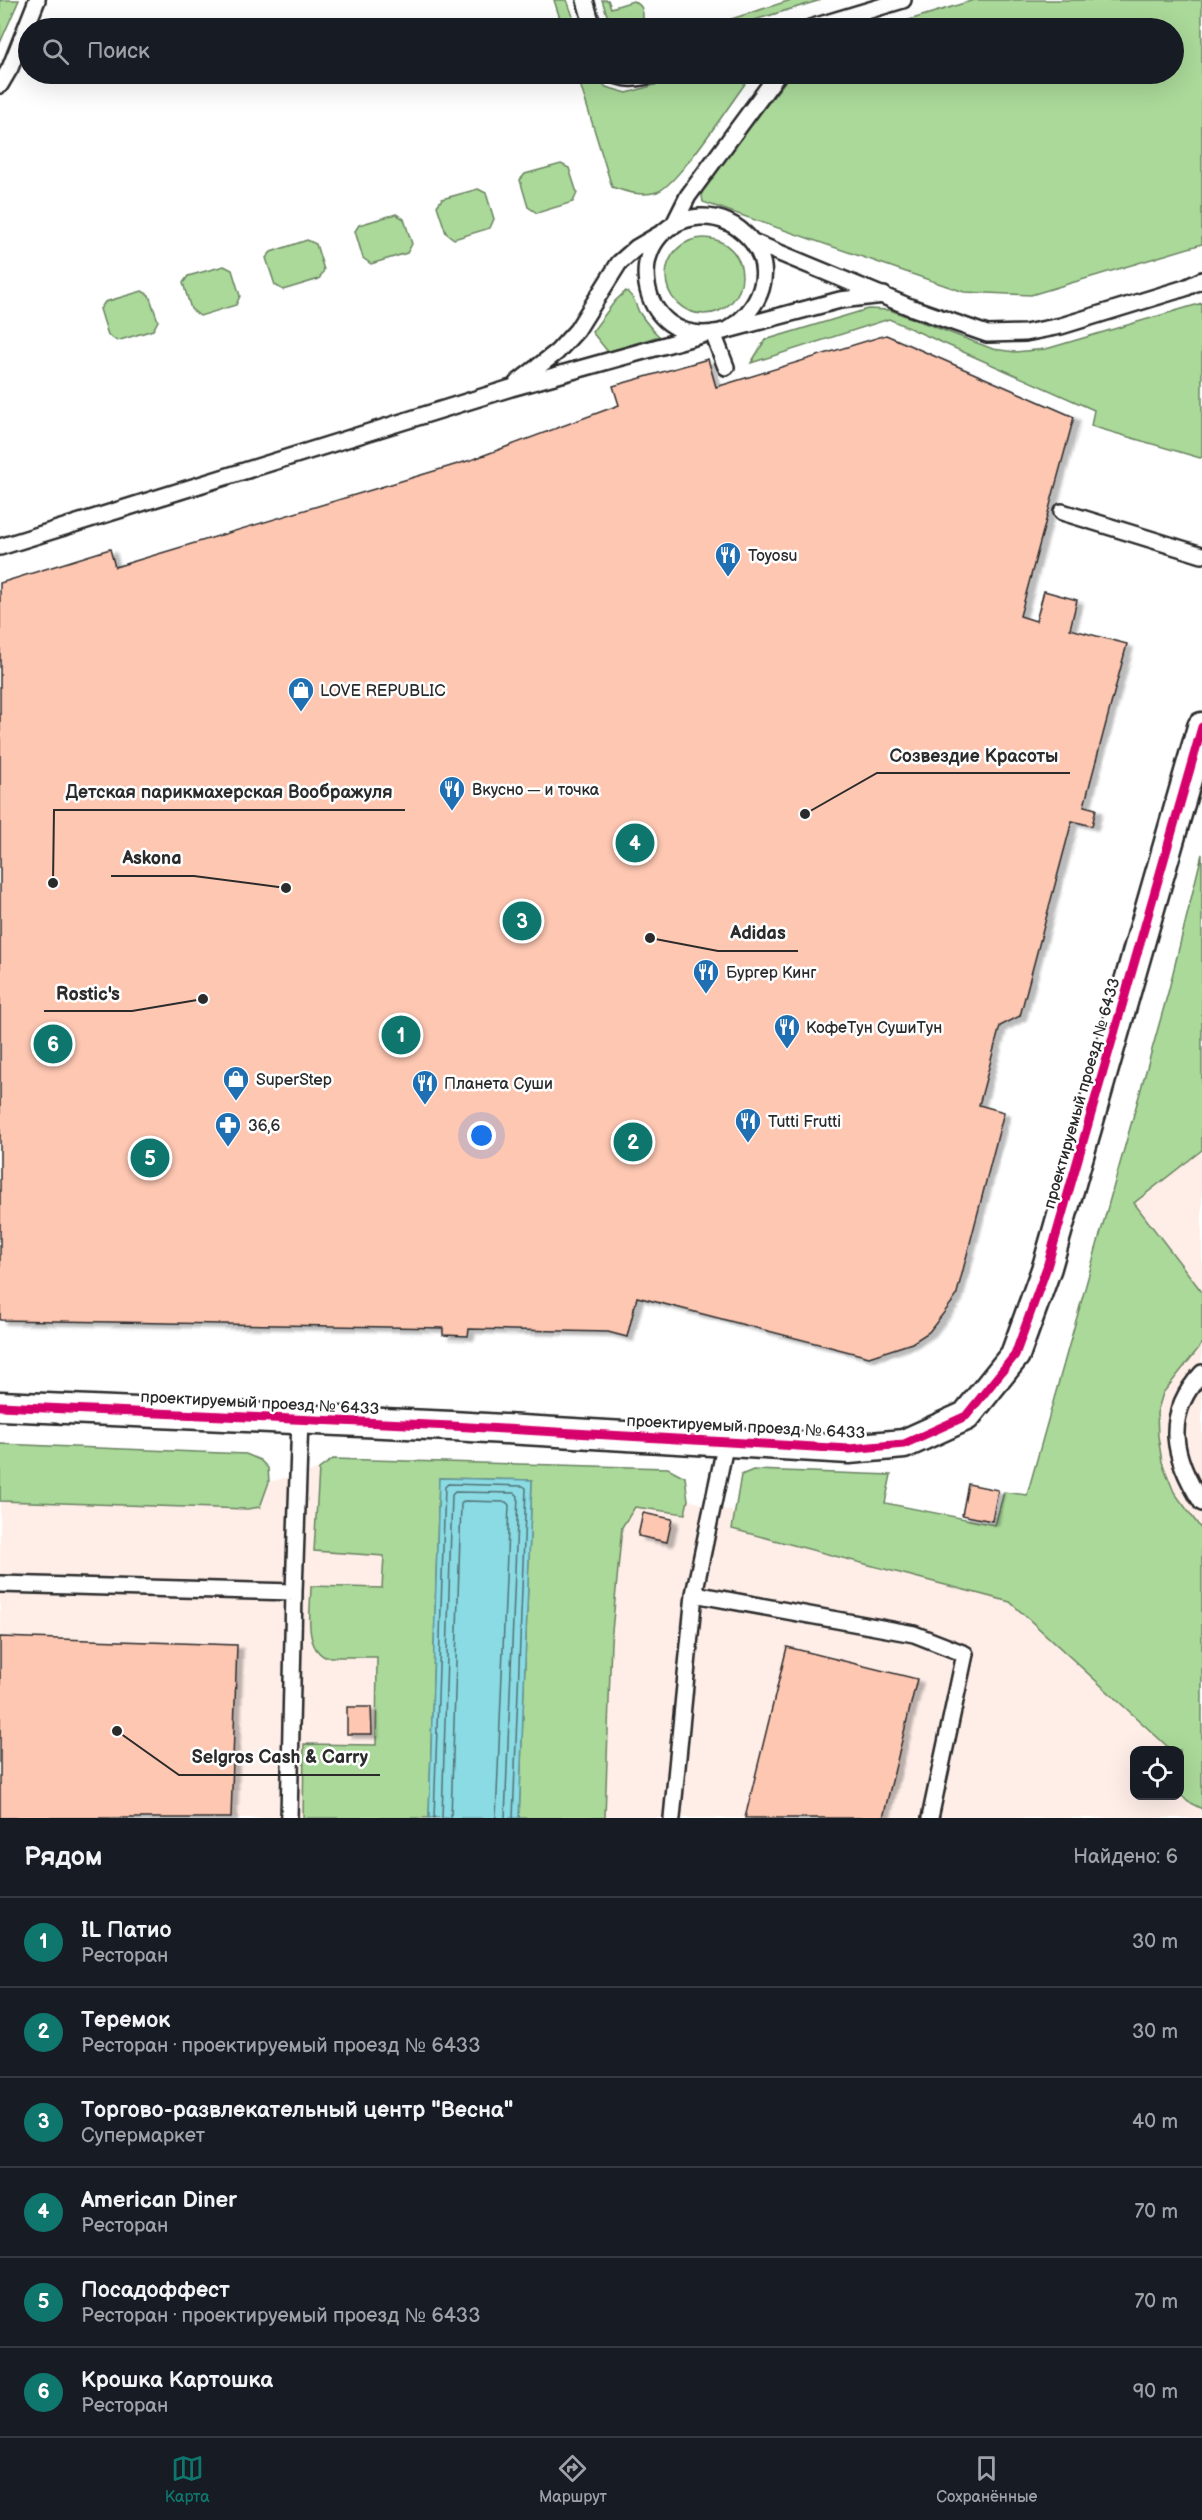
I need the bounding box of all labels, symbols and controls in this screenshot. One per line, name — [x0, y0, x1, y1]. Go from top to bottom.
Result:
search box — [18, 18, 1184, 84]
icon: search — [39, 35, 72, 68]
text: Поиск — [87, 38, 150, 65]
restaurant icon: Toyosu — [713, 540, 743, 578]
place label: Toyosu — [748, 547, 798, 566]
shop icon: LOVE REPUBLIC — [286, 675, 316, 713]
place label: LOVE REPUBLIC — [320, 682, 446, 701]
callout: Созвездие Красоты — [877, 737, 1070, 773]
text: Созвездие Красоты — [890, 746, 1058, 767]
callout: Детская парикмахерская Воображуля — [54, 774, 405, 810]
restaurant icon: Вкусно — и точка — [437, 774, 467, 812]
place label: Вкусно — и точка — [472, 781, 600, 800]
text: Детская парикмахерская Воображуля — [65, 782, 393, 803]
pin: 4 — [616, 820, 654, 866]
callout: Askona — [111, 840, 194, 876]
text: Askona — [122, 848, 181, 869]
pin: 3 — [502, 898, 542, 944]
callout: Adidas — [718, 915, 798, 951]
text: Adidas — [729, 923, 786, 944]
restaurant icon: Бургер Кинг — [691, 957, 721, 995]
place label: Бургер Кинг — [726, 964, 817, 983]
callout: Rostic's — [44, 975, 132, 1011]
street label: проектируемый проезд № 6433 — [1040, 976, 1125, 1211]
text: Rostic's — [56, 984, 120, 1005]
pin: 1 — [382, 1012, 420, 1058]
restaurant icon: КофеТун СушиТун — [772, 1012, 802, 1050]
place label: КофеТун СушиТун — [806, 1019, 942, 1038]
pin: 6 — [34, 1022, 72, 1066]
shop icon: SuperStep — [221, 1064, 251, 1102]
restaurant icon: Планета Суши — [410, 1068, 440, 1106]
place label: SuperStep — [256, 1071, 332, 1090]
place label: Планета Суши — [444, 1075, 553, 1094]
restaurant icon: Tutti Frutti — [733, 1106, 763, 1144]
pharmacy icon: 36,6 — [213, 1110, 243, 1148]
place label: Tutti Frutti — [768, 1113, 841, 1132]
place label: 36,6 — [248, 1117, 281, 1136]
pin: 2 — [614, 1120, 652, 1164]
your location — [467, 1121, 496, 1150]
pin: 5 — [130, 1136, 170, 1180]
street label: проектируемый проезд № 6433 — [140, 1388, 380, 1419]
street label: проектируемый проезд № 6433 — [626, 1412, 866, 1443]
callout: Selgros Cash & Carry — [179, 1739, 380, 1775]
map controls — [1130, 1746, 1184, 1800]
button: locate — [1130, 1746, 1184, 1800]
text: Selgros Cash & Carry — [192, 1747, 369, 1768]
text: Рядом — [24, 1842, 102, 1873]
text: Найдено: 6 — [1073, 1845, 1178, 1869]
text: IL Патио — [81, 1917, 171, 1944]
text: 1 — [39, 1930, 48, 1954]
text: 30 m — [1132, 1930, 1178, 1954]
text: Ресторан — [81, 1944, 168, 1968]
text: Теремок — [81, 2007, 170, 2034]
text: 2 — [38, 2020, 49, 2044]
text: 30 m — [1132, 2020, 1178, 2044]
text: Ресторан · проектируемый проезд № 6433 — [81, 2034, 480, 2058]
text: Торгово-развлекательный центр "Весна" — [81, 2097, 513, 2124]
text: 3 — [38, 2110, 49, 2134]
text: 40 m — [1132, 2110, 1178, 2134]
text: Супермаркет — [81, 2124, 205, 2148]
text: American Diner — [81, 2187, 237, 2214]
text: 4 — [38, 2200, 49, 2224]
text: 70 m — [1134, 2200, 1178, 2224]
text: Ресторан — [81, 2214, 168, 2238]
text: Посадоффест — [81, 2277, 230, 2304]
text: 5 — [38, 2290, 49, 2314]
text: 70 m — [1134, 2290, 1178, 2314]
text: Ресторан · проектируемый проезд № 6433 — [81, 2304, 480, 2328]
text: Крошка Картошка — [81, 2367, 273, 2394]
text: 6 — [37, 2380, 50, 2404]
text: 90 m — [1133, 2380, 1178, 2404]
text: Ресторан — [81, 2394, 168, 2418]
tab: Карта — [165, 2452, 210, 2507]
tab: Маршрут — [539, 2452, 607, 2507]
tab: Сохранённые — [936, 2452, 1037, 2507]

